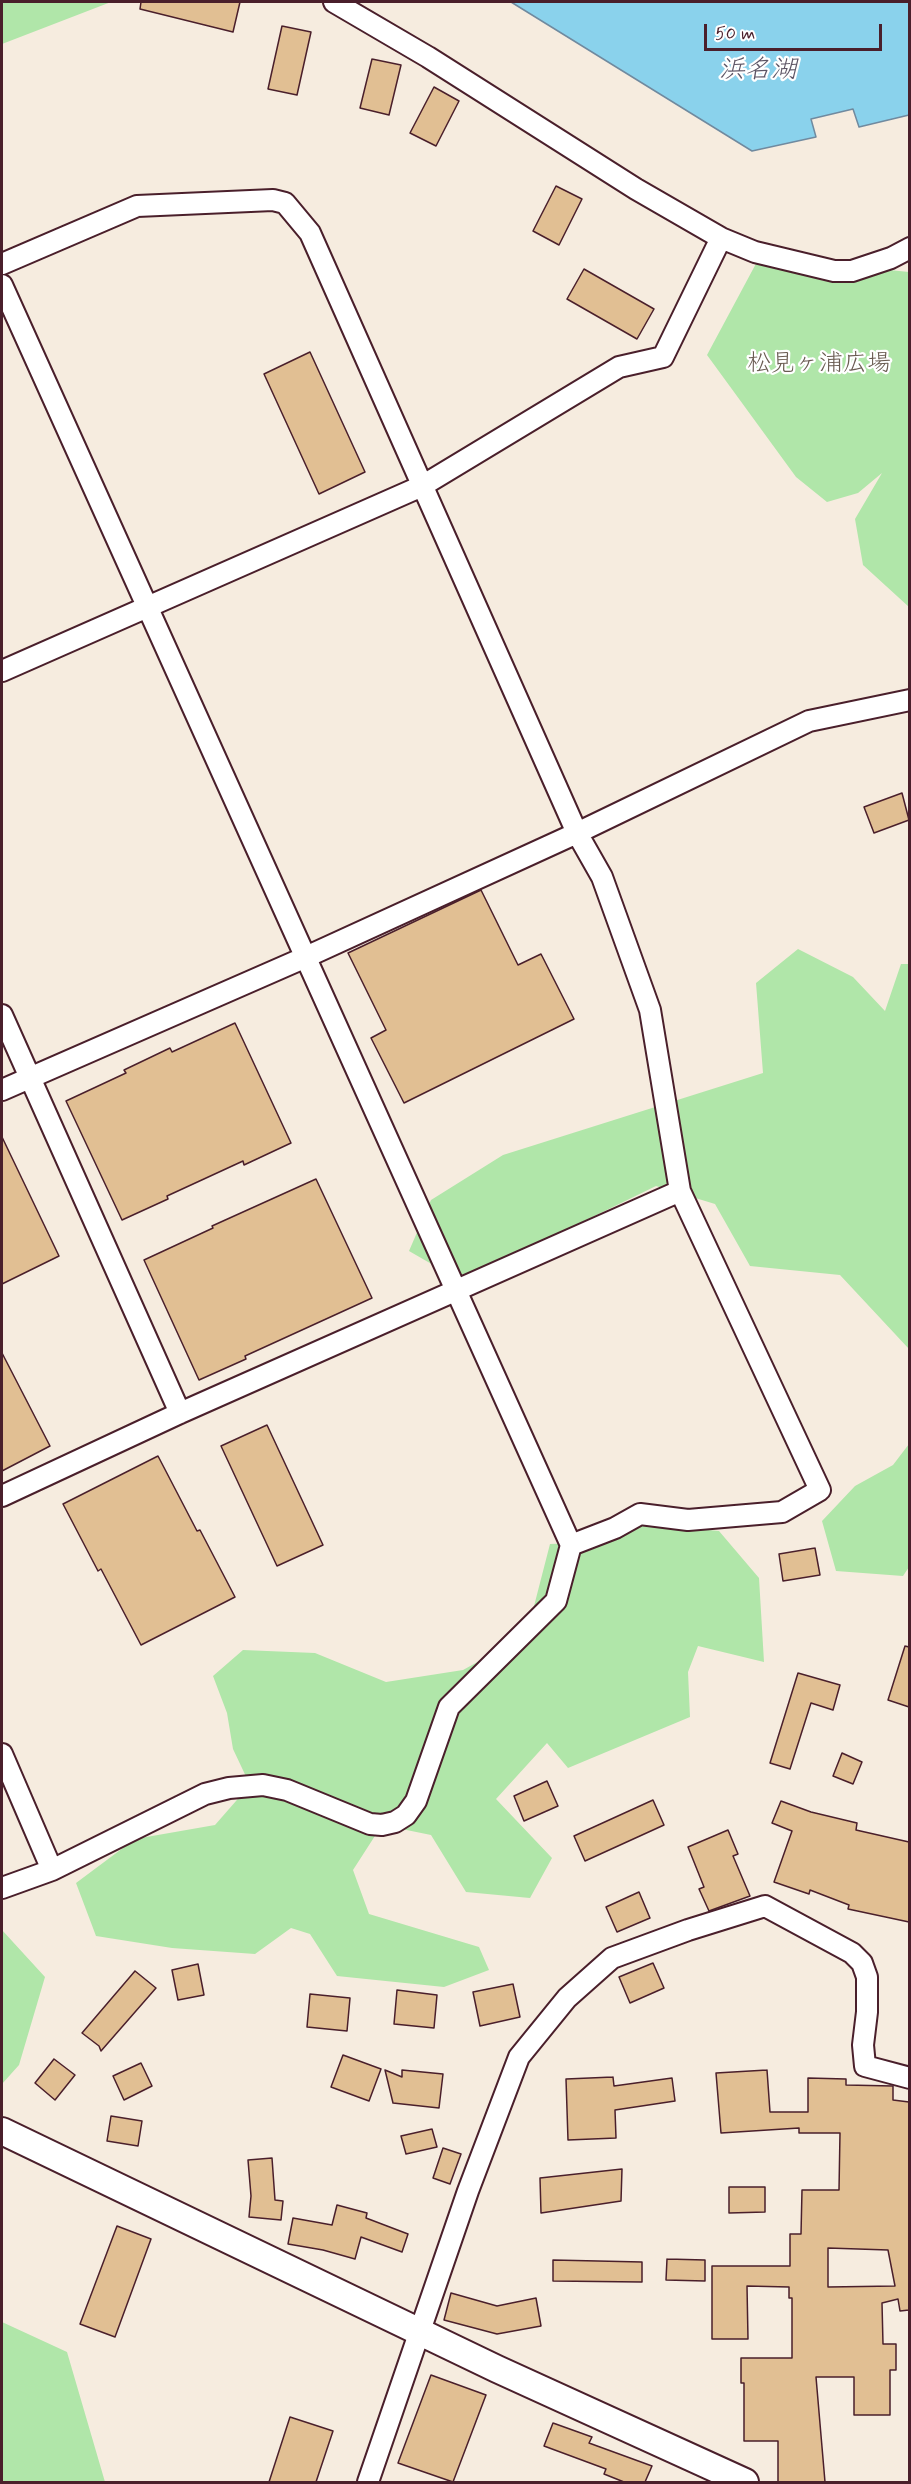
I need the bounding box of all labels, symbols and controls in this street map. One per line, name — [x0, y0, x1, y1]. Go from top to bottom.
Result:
scale bar — [707, 12, 886, 50]
text: 50 m — [715, 22, 755, 46]
water label: 浜名湖 — [719, 56, 797, 88]
park label: 松見ヶ浦広場 — [747, 351, 891, 379]

